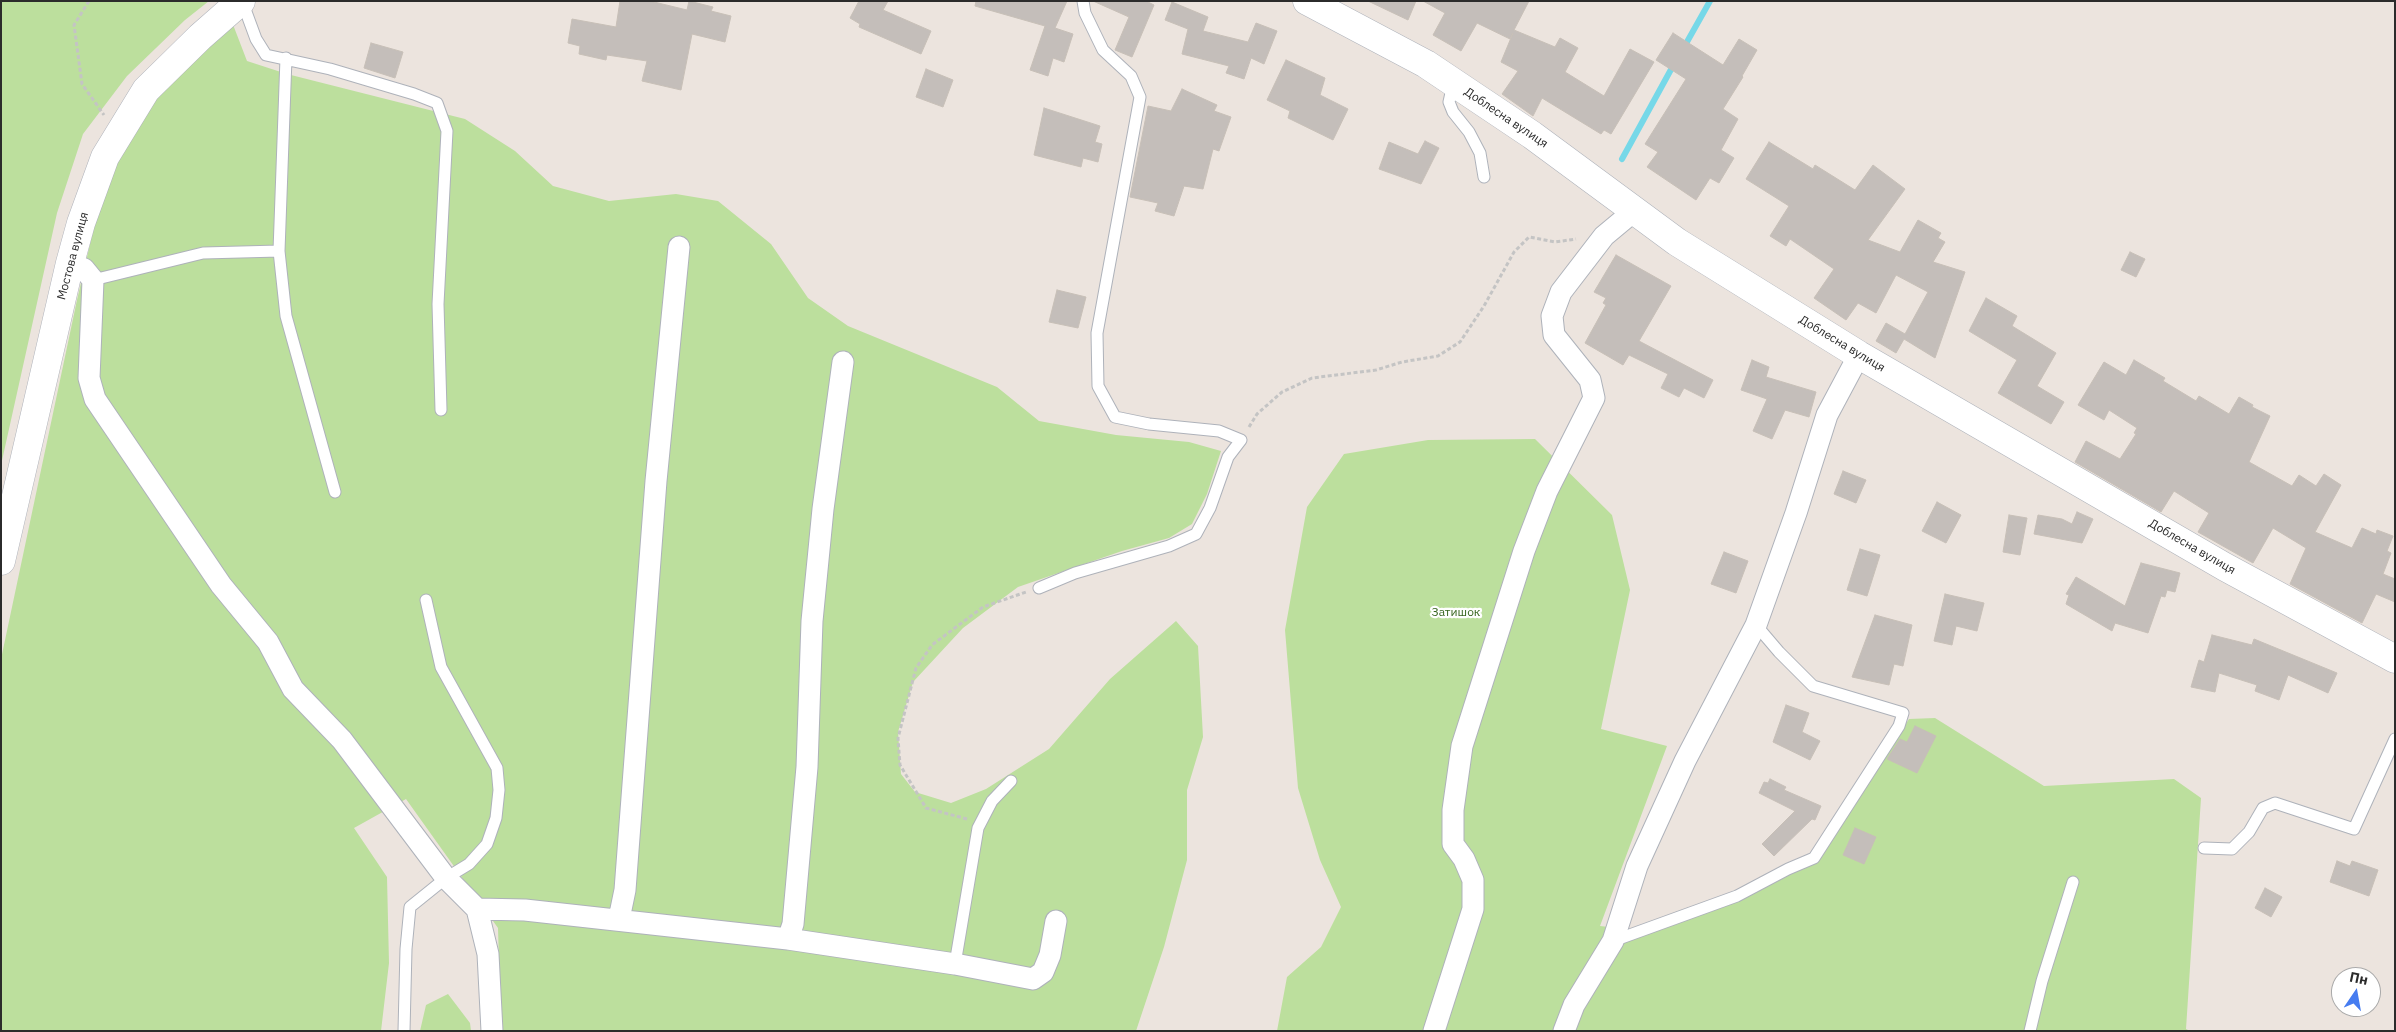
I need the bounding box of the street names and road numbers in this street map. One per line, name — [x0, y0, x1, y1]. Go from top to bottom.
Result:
street label: Доблесна вулиця — [1461, 85, 1551, 151]
street label: Мостова вулиця — [54, 210, 92, 302]
street label: Доблесна вулиця — [1796, 313, 1888, 375]
street label: Доблесна вулиця — [2146, 516, 2238, 578]

